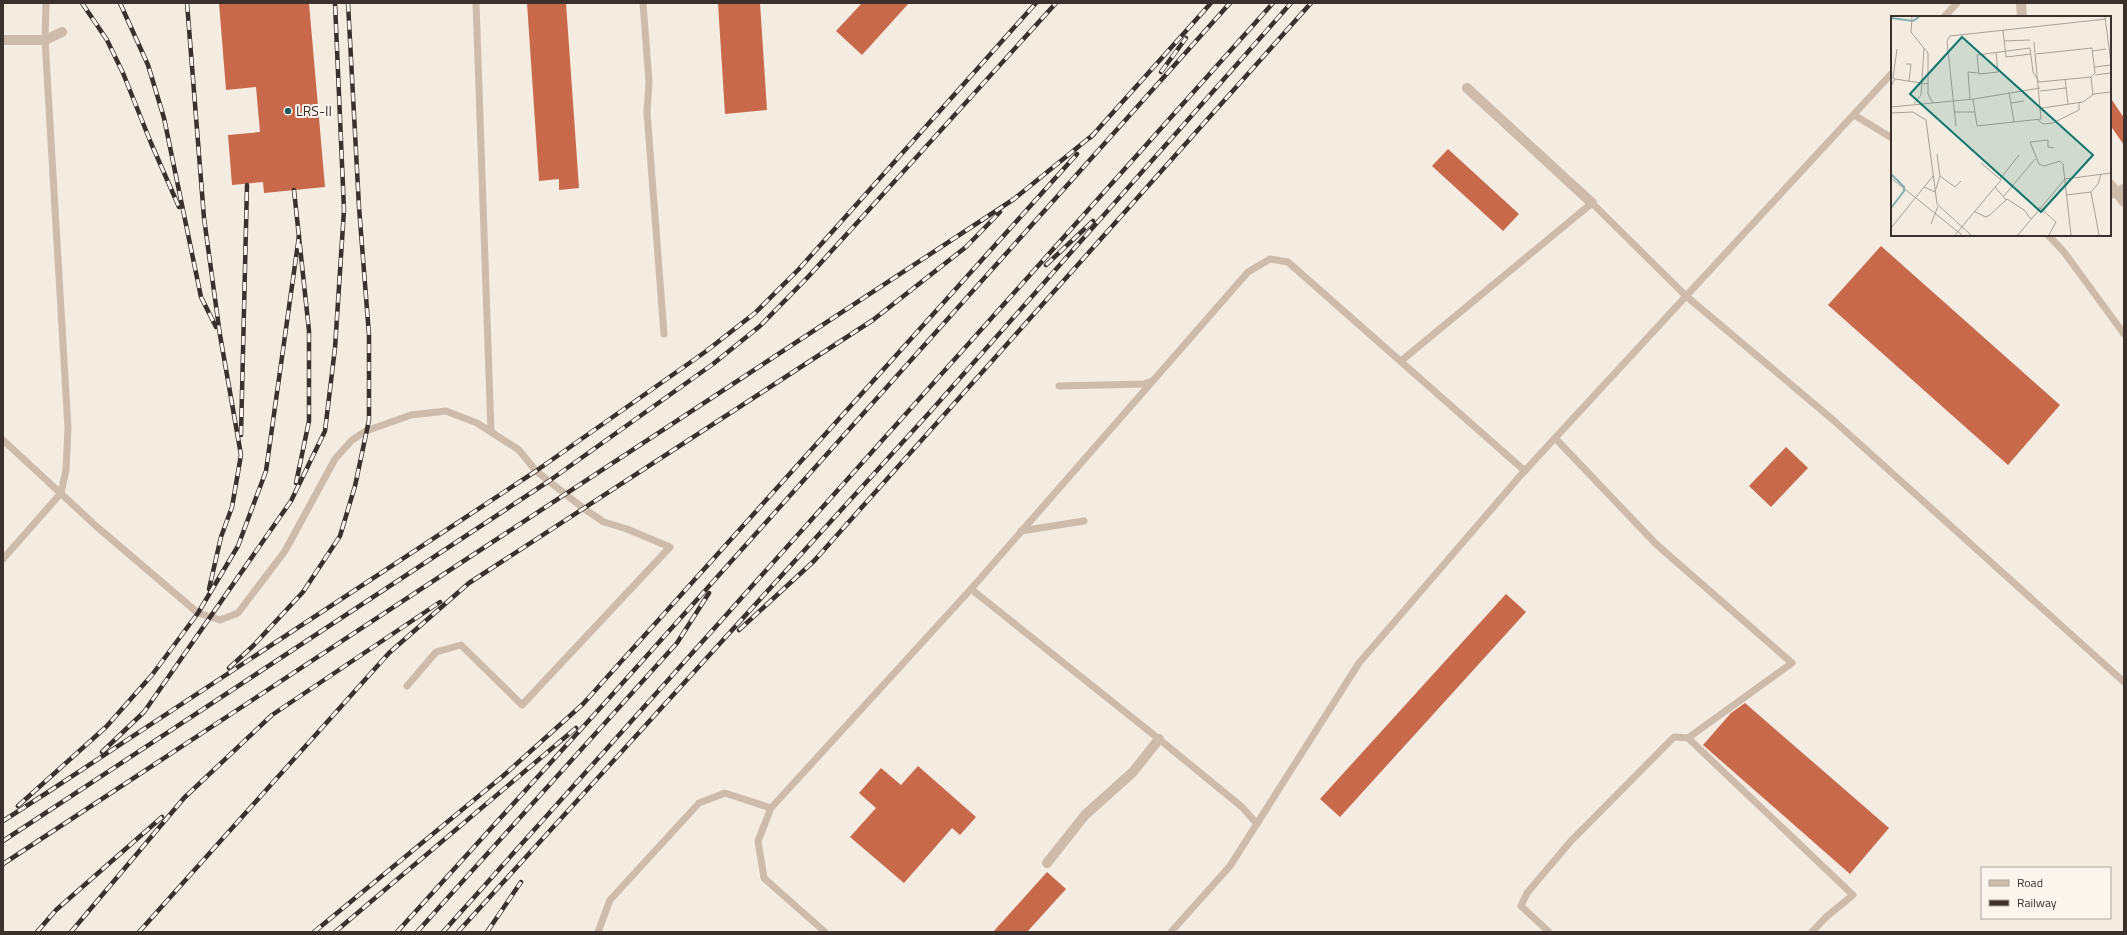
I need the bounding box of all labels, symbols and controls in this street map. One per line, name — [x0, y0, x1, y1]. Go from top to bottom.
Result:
inset map — [1891, 16, 2111, 236]
place label: LRS-II — [296, 100, 332, 121]
marker: LRS-II — [283, 106, 293, 116]
legend — [1981, 867, 2111, 919]
text: Road — [2017, 873, 2043, 892]
text: Railway — [2017, 893, 2057, 912]

